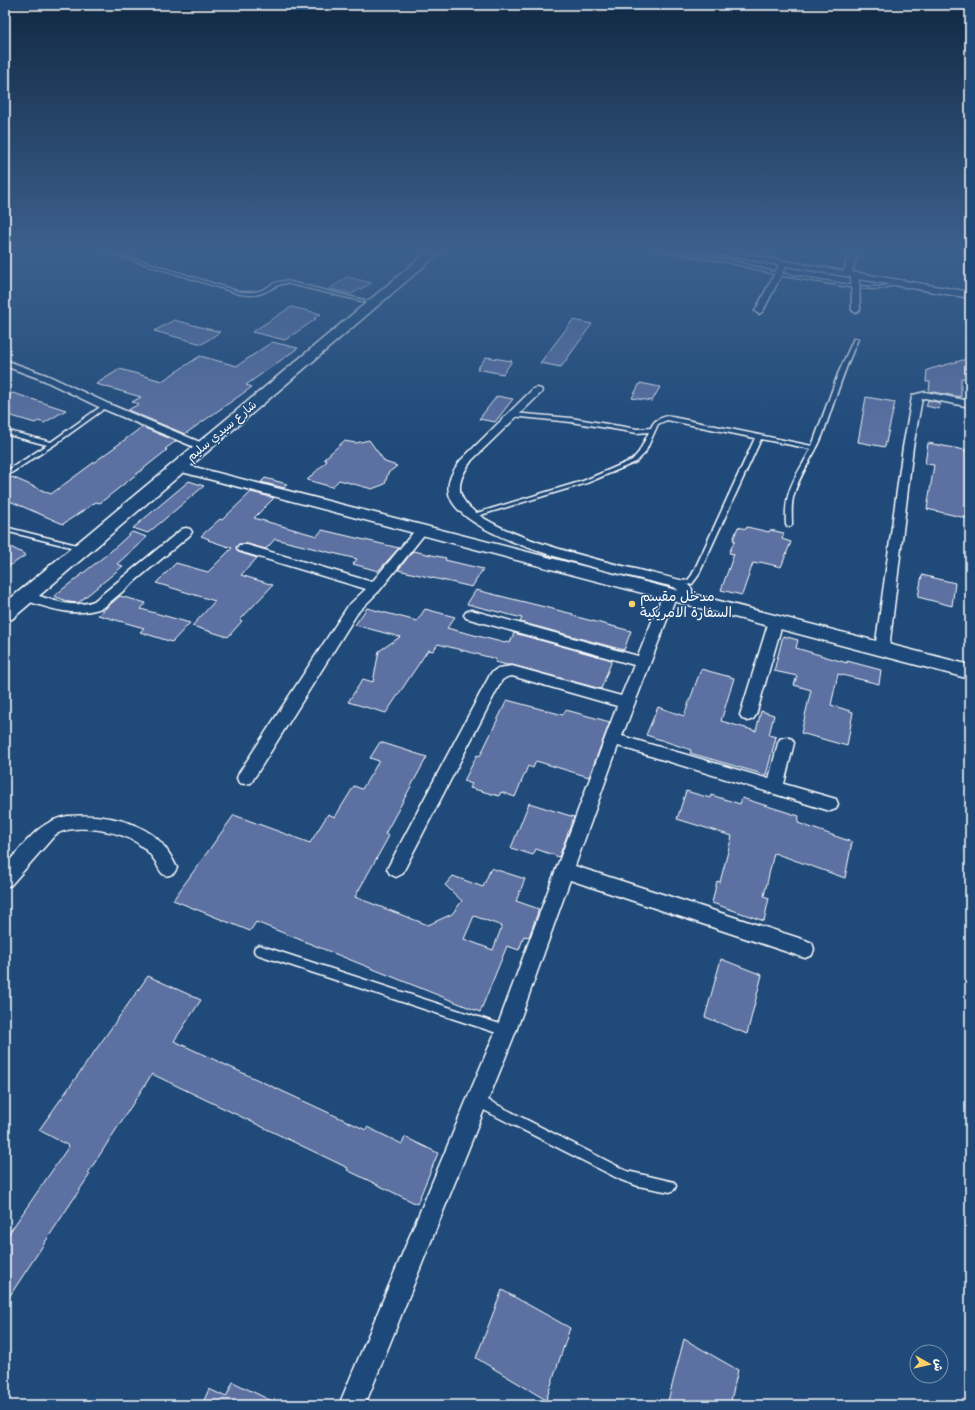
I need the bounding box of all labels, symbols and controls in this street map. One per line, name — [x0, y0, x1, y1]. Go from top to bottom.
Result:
street label: شارع سيدي سليم — [184, 397, 261, 465]
place label: مدخل مقسم السفارة الامريكية — [640, 588, 732, 621]
marker: مدخل مقسم السفارة الامريكية — [627, 599, 637, 609]
north arrow — [909, 1344, 949, 1384]
text: ش — [931, 1358, 946, 1372]

